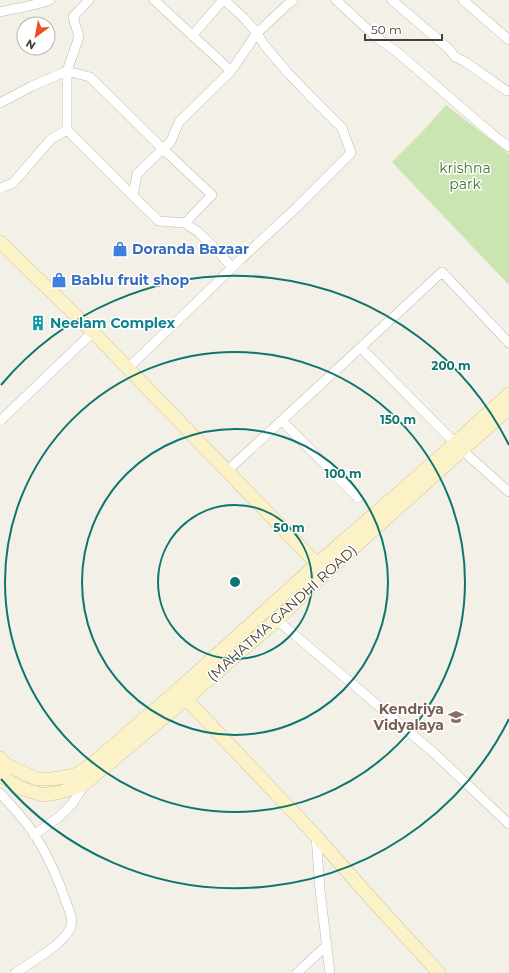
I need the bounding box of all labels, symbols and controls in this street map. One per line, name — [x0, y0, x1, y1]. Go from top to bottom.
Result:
north arrow — [16, 16, 56, 56]
scale bar — [365, 16, 442, 42]
text: 50 m — [371, 22, 402, 37]
text: N — [23, 36, 38, 53]
park label: krishna park — [439, 159, 491, 193]
shop icon: Doranda Bazaar — [111, 240, 129, 258]
place label: Doranda Bazaar — [132, 240, 249, 258]
shop icon: Bablu fruit shop — [50, 271, 68, 289]
place label: Bablu fruit shop — [71, 271, 189, 289]
building icon: Neelam Complex — [29, 314, 47, 332]
place label: Neelam Complex — [50, 314, 176, 332]
text: 200 m — [431, 358, 471, 373]
text: 150 m — [380, 412, 416, 427]
text: 100 m — [325, 466, 361, 481]
text: 50 m — [273, 520, 305, 535]
street label: (MAHATMA GANDHI ROAD) — [203, 541, 361, 685]
centre of rings — [228, 575, 242, 589]
place label: Kendriya Vidyalaya — [373, 700, 444, 734]
school or university icon: Kendriya Vidyalaya — [447, 708, 465, 726]

